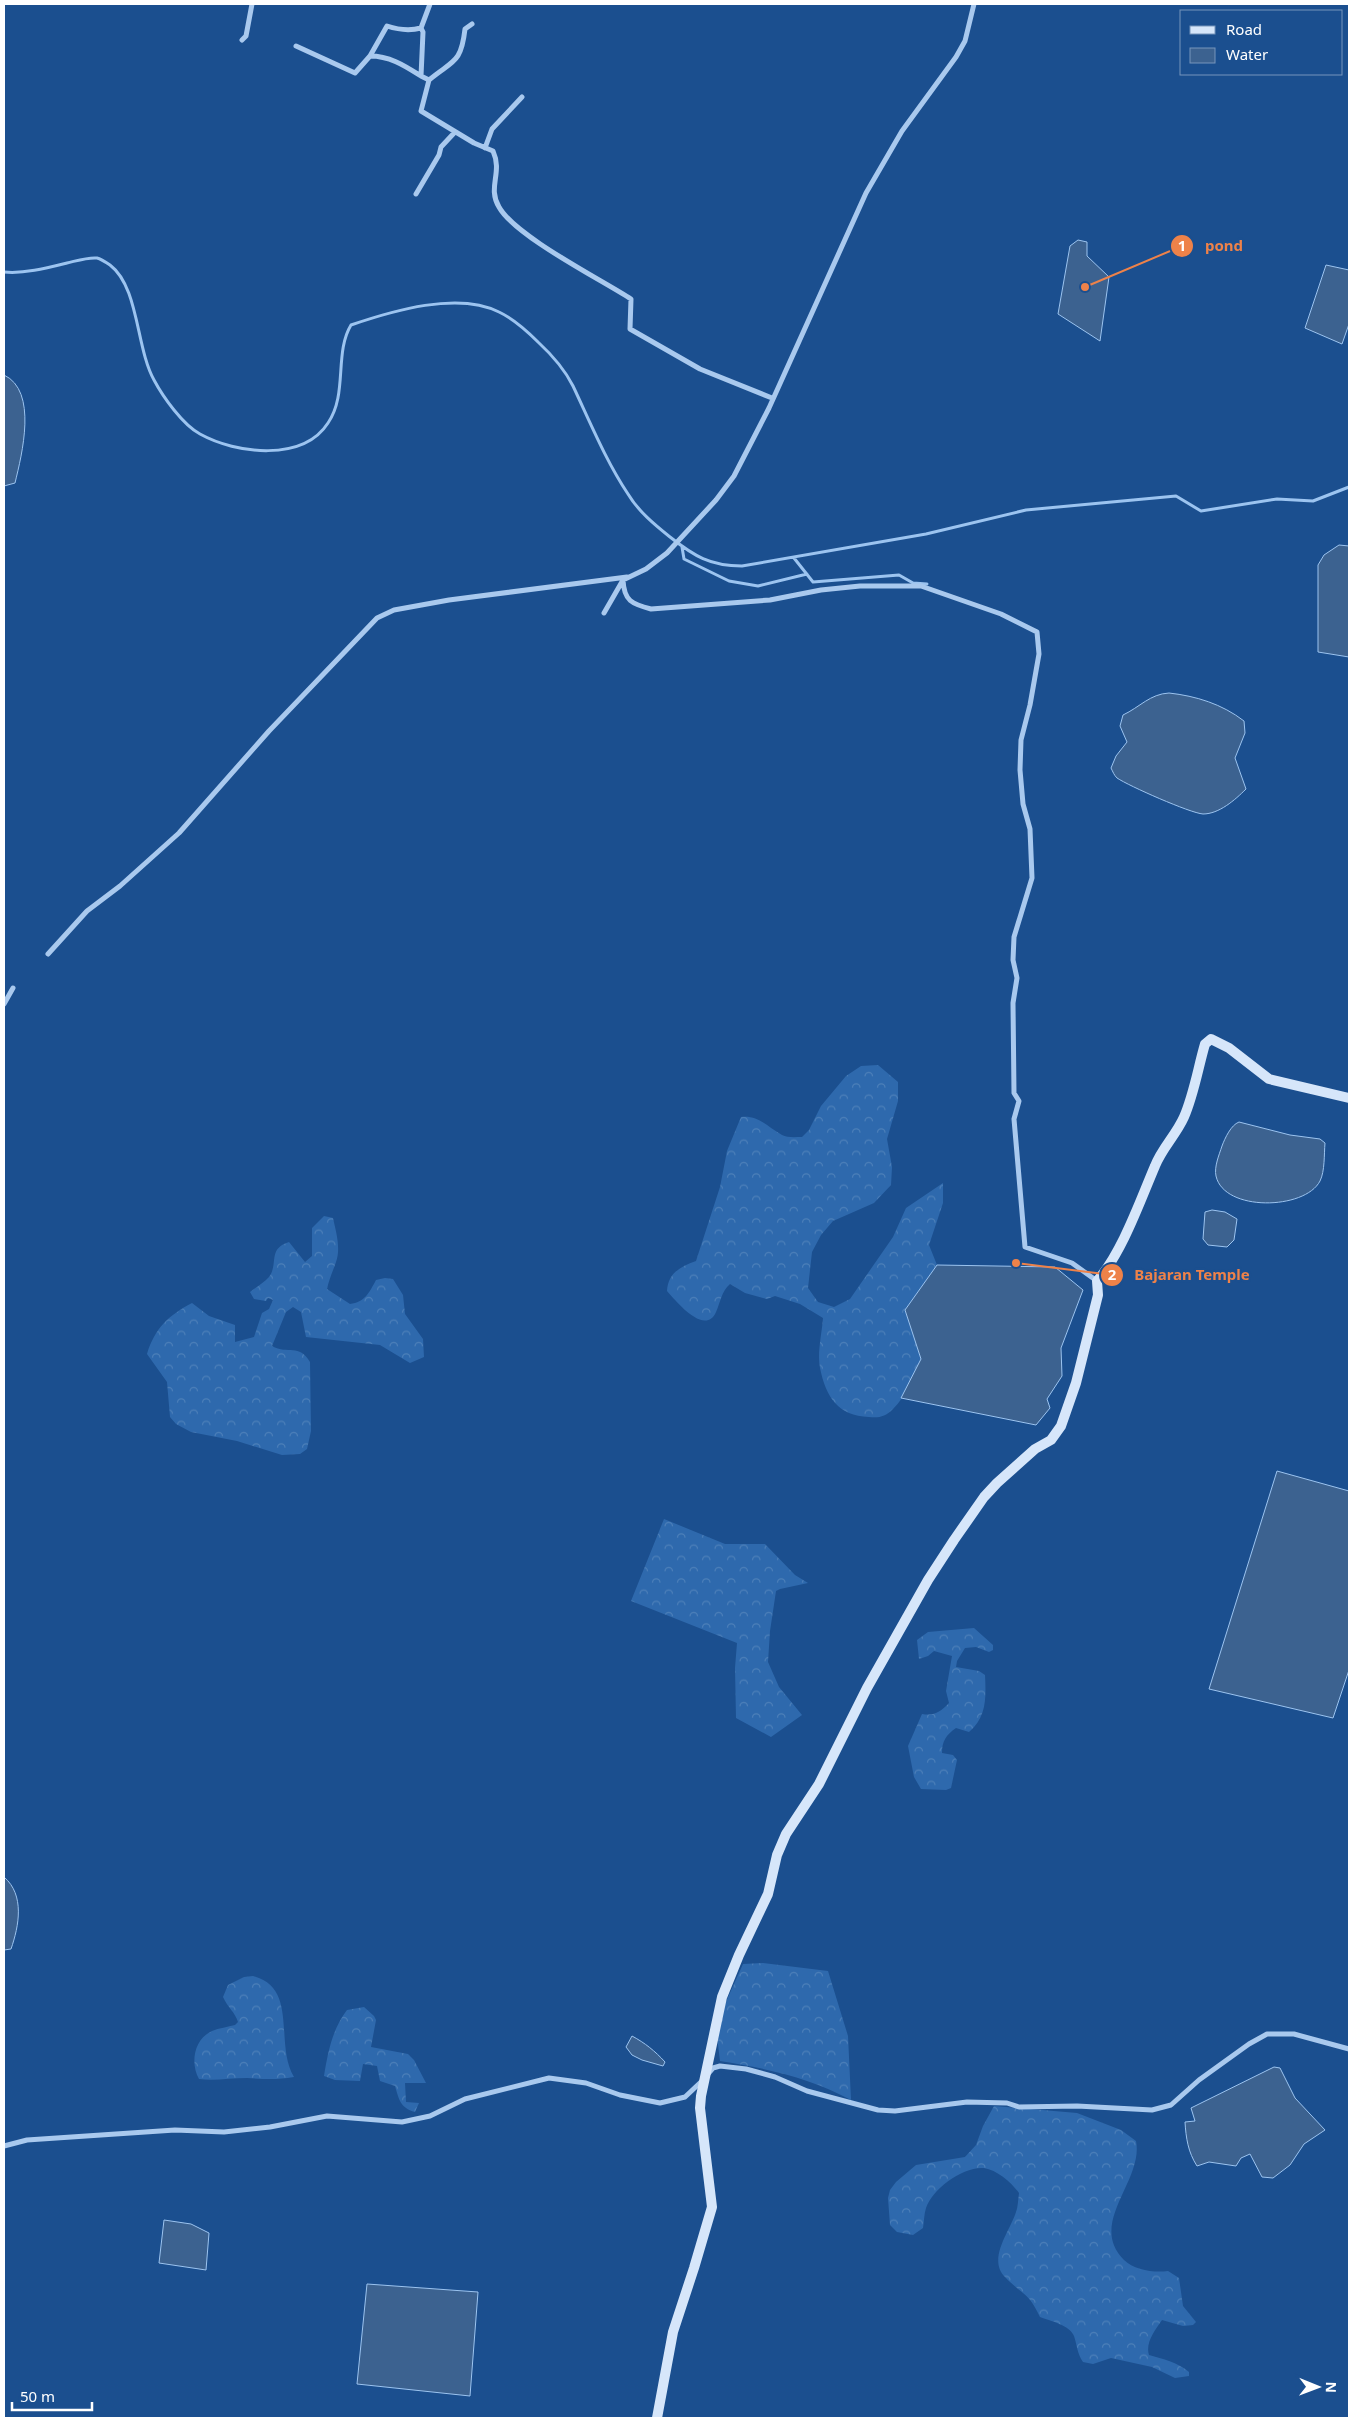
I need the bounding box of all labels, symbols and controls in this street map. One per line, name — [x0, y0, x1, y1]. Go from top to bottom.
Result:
legend — [1180, 10, 1343, 75]
text: Road — [1226, 19, 1262, 39]
text: Water — [1226, 44, 1268, 64]
callout: pond — [1170, 231, 1253, 261]
text: 1 — [1178, 235, 1186, 255]
text: pond — [1205, 235, 1243, 255]
callout: Bajaran Temple — [1099, 1260, 1260, 1290]
text: 2 — [1108, 1264, 1117, 1284]
text: Bajaran Temple — [1134, 1264, 1250, 1284]
north arrow — [1293, 2362, 1343, 2412]
scale bar — [12, 2380, 92, 2412]
text: N — [1322, 2381, 1341, 2393]
text: 50 m — [20, 2386, 55, 2406]

